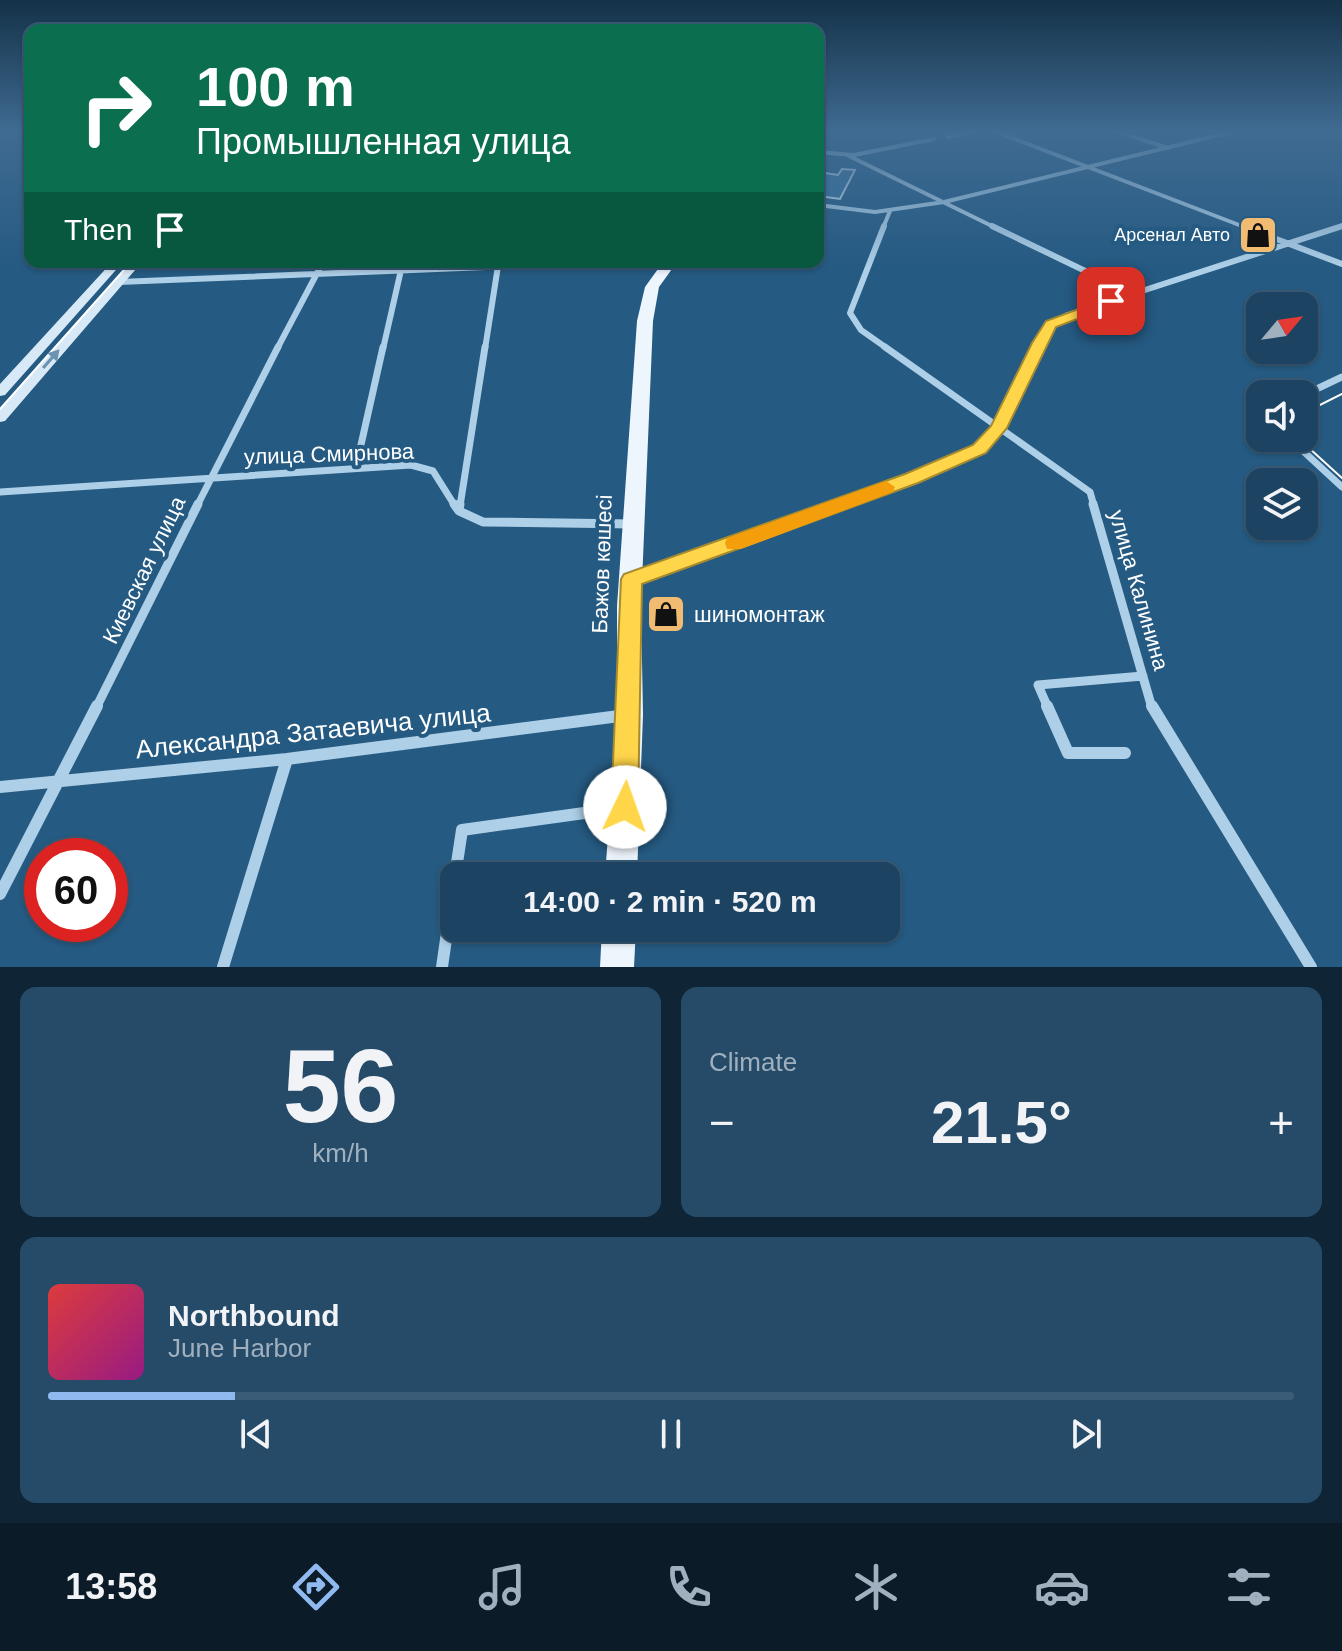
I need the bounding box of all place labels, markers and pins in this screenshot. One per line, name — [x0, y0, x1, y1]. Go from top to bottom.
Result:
shop icon: Арсенал Авто — [1237, 214, 1279, 256]
place label: Арсенал Авто — [1114, 225, 1230, 245]
pin — [1077, 267, 1145, 335]
shop icon: шиномонтаж — [645, 593, 687, 635]
place label: шиномонтаж — [694, 602, 825, 627]

